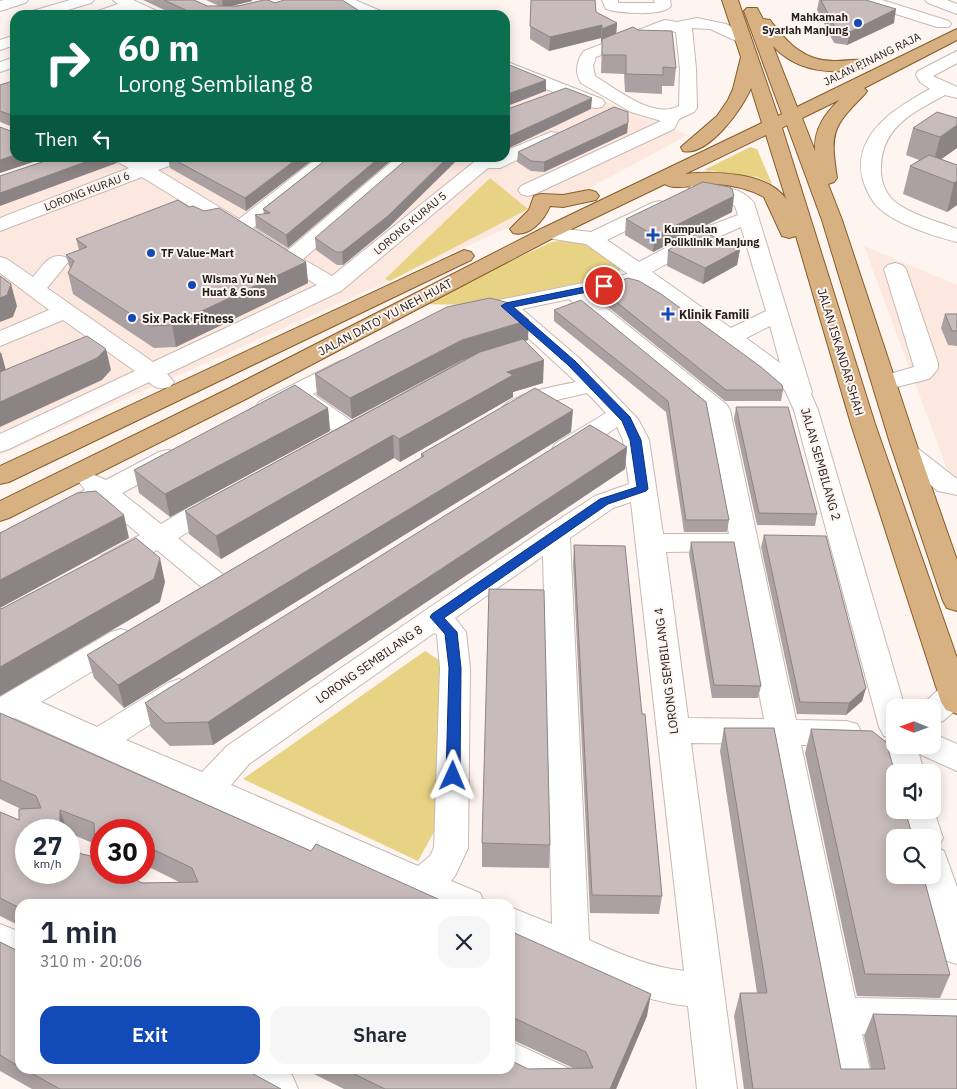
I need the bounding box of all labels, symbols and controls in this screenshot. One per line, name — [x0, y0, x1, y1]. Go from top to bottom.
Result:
place label: Mahkamah Syariah Manjung — [762, 10, 849, 37]
marker: Mahkamah Syariah Manjung — [852, 17, 864, 29]
text: 60 m — [118, 25, 200, 71]
street label: JALAN PINANG RAJA — [821, 29, 923, 89]
icon: right — [35, 30, 100, 95]
text: Lorong Sembilang 8 — [118, 69, 313, 98]
icon: left — [88, 125, 116, 153]
text: Then — [35, 127, 78, 151]
street label: LORONG KURAU 6 — [42, 168, 132, 214]
street label: LORONG KURAU 5 — [371, 188, 449, 258]
place label: Kumpulan Poliklinik Manjung — [664, 222, 760, 249]
marker: Kumpulan Poliklinik Manjung — [646, 228, 660, 242]
place label: TF Value-Mart — [161, 246, 234, 260]
marker: TF Value-Mart — [145, 247, 157, 259]
pin — [583, 265, 625, 307]
place label: Wisma Yu Neh Huat & Sons — [202, 272, 277, 299]
icon: arrive — [590, 272, 618, 300]
street label: JALAN DATO' YU NEH HUAT — [315, 275, 455, 359]
marker: Wisma Yu Neh Huat & Sons — [186, 279, 198, 291]
street label: JALAN ISKANDAR SHAH — [814, 287, 868, 417]
marker: Klinik Famili — [661, 307, 675, 321]
place label: Klinik Famili — [679, 307, 749, 322]
place label: Six Pack Fitness — [142, 311, 234, 326]
marker: Six Pack Fitness — [126, 312, 138, 324]
street label: JALAN SEMBILANG 2 — [798, 406, 844, 522]
street label: LORONG SEMBILANG 4 — [651, 607, 681, 735]
street label: LORONG SEMBILANG 8 — [313, 621, 425, 707]
north arrow — [886, 699, 941, 754]
map controls — [886, 699, 941, 884]
position arrow — [426, 749, 478, 801]
button: sound — [886, 764, 941, 819]
speed limit sign: 30 — [90, 819, 155, 884]
text: 27 — [32, 829, 63, 862]
button: search — [886, 829, 941, 884]
text: km/h — [33, 856, 62, 871]
text: 1 min — [40, 912, 118, 951]
button: close — [438, 916, 490, 968]
text: 310 m · 20:06 — [40, 951, 142, 971]
button: Exit — [40, 1006, 260, 1064]
button: Share — [270, 1006, 490, 1064]

